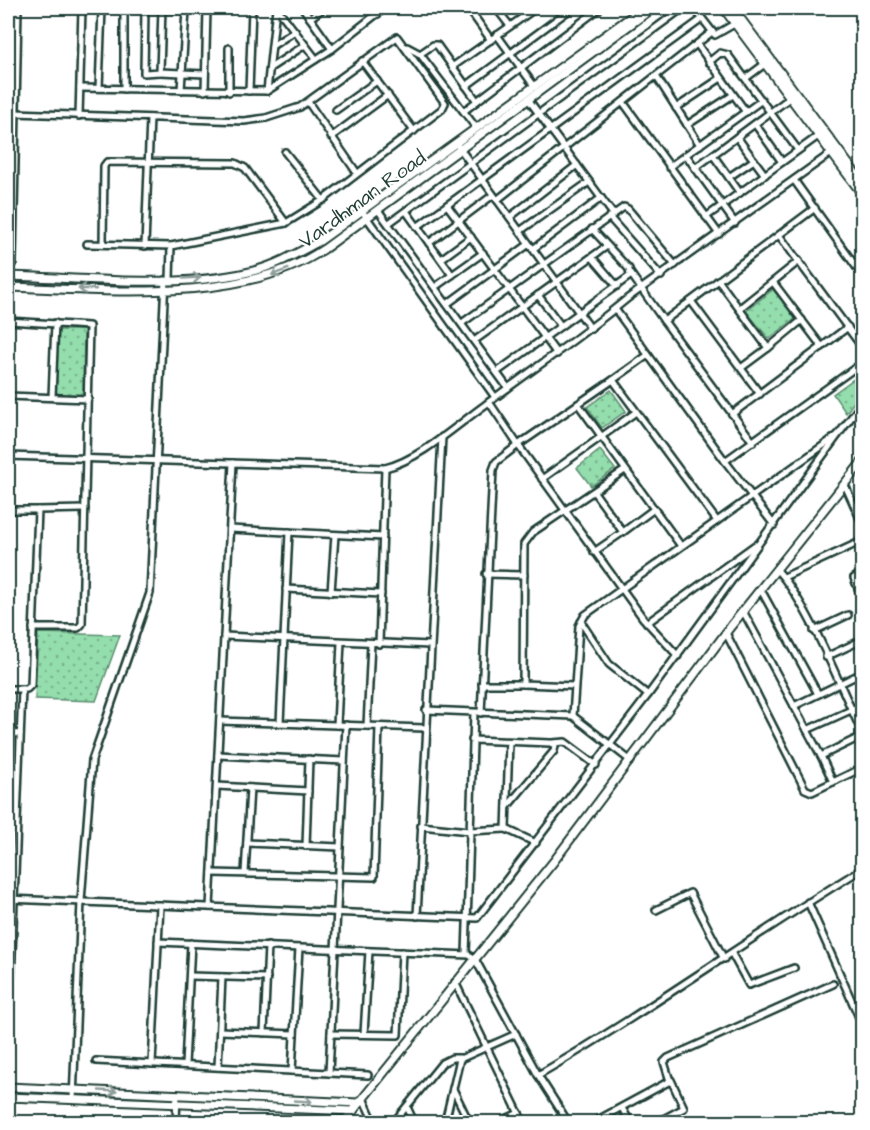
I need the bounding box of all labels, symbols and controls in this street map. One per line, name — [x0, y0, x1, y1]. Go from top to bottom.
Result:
street label: Vardhman Road — [293, 143, 432, 255]
one-way arrow — [272, 267, 290, 278]
one-way arrow — [181, 273, 201, 284]
one-way arrow — [78, 284, 98, 295]
one-way arrow — [97, 1086, 117, 1097]
one-way arrow — [292, 1095, 312, 1106]

